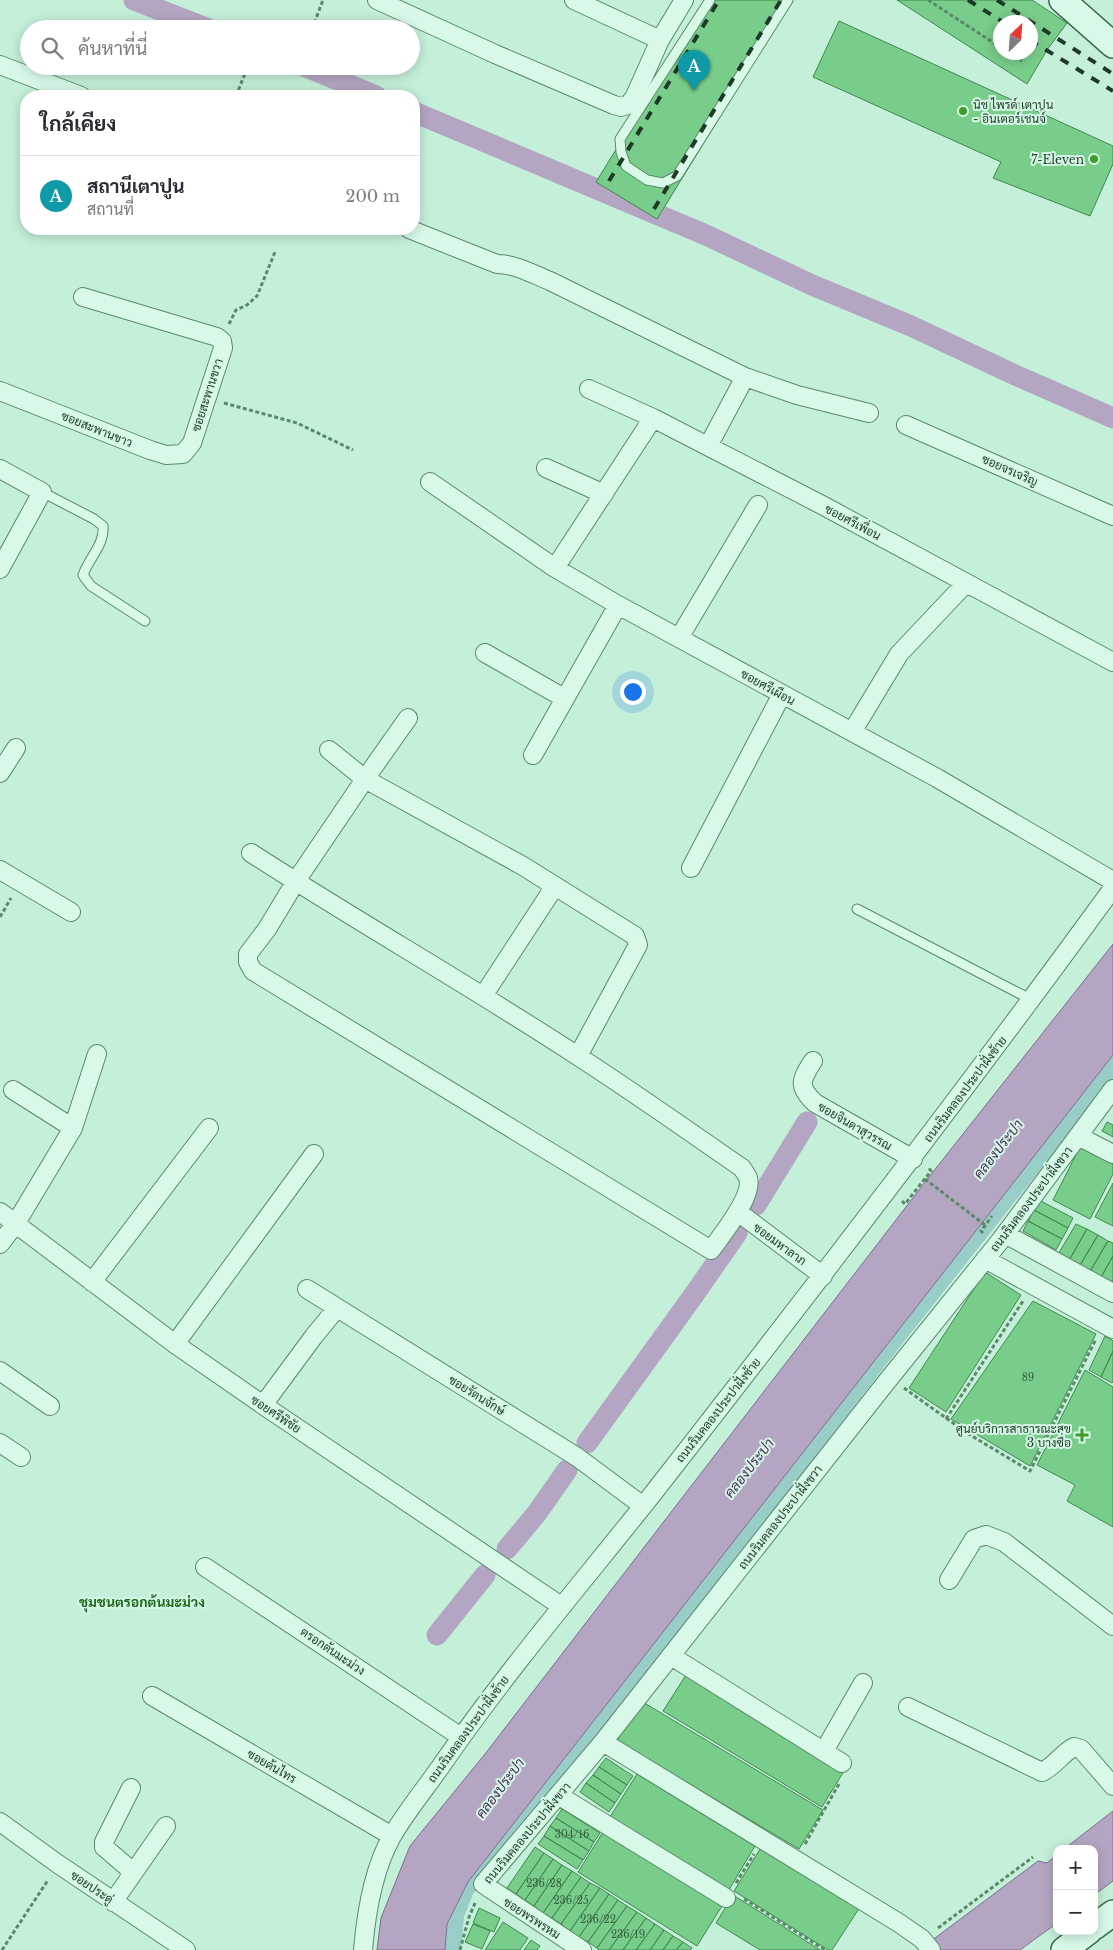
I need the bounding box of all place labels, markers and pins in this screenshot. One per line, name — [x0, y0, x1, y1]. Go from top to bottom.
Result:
pin: A — [678, 50, 710, 91]
place label: นิช ไพรด์ เตาปูน - อินเตอร์เชนจ์ — [973, 97, 1054, 126]
marker: นิช ไพรด์ เตาปูน - อินเตอร์เชนจ์ — [957, 105, 969, 117]
place label: 7-Eleven — [1031, 152, 1084, 167]
marker: 7-Eleven — [1088, 153, 1100, 165]
place label: ศูนย์บริการสาธารณะสุข 3 บางซื่อ — [956, 1421, 1071, 1450]
marker: ศูนย์บริการสาธารณะสุข 3 บางซื่อ — [1075, 1428, 1089, 1442]

